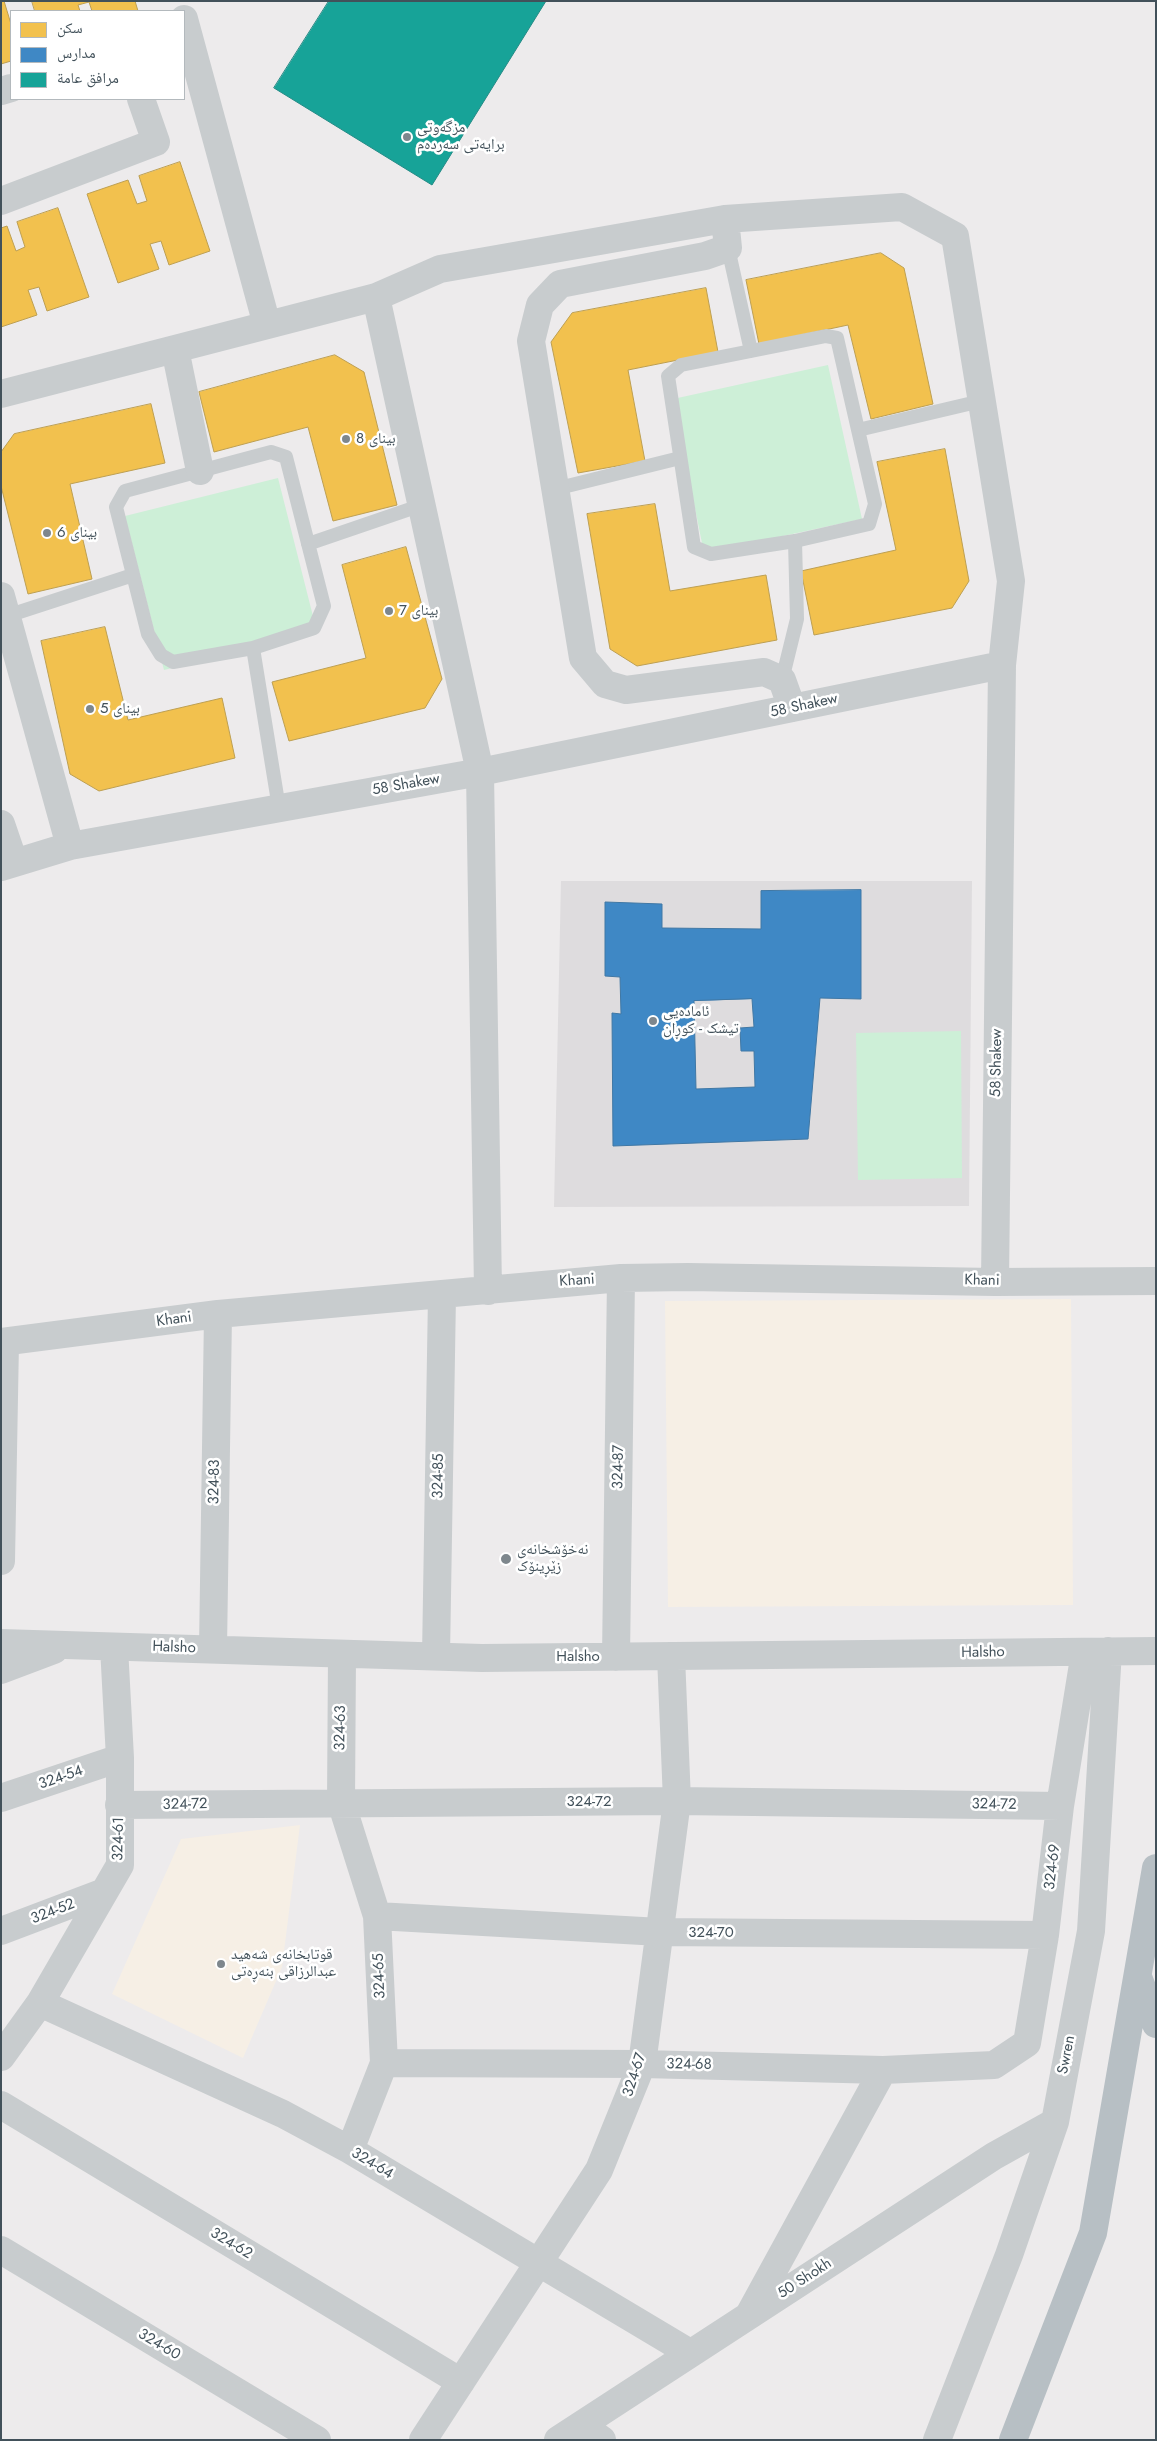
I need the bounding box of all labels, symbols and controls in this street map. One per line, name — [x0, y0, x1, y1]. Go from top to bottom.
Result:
legend — [10, 10, 185, 100]
text: سكن — [57, 17, 83, 39]
text: مدارس — [57, 42, 96, 64]
text: مرافق عامة — [57, 67, 119, 89]
place label: مزگەوتی برایەتی سەردەم — [417, 119, 505, 154]
marker: مزگەوتی برایەتی سەردەم — [401, 131, 413, 143]
place label: بيناى 8 — [356, 430, 396, 448]
marker: بيناى 8 — [340, 433, 352, 445]
place label: بيناى 6 — [57, 524, 97, 542]
marker: بيناى 6 — [41, 527, 53, 539]
place label: بيناى 7 — [399, 602, 438, 620]
marker: بيناى 7 — [383, 605, 395, 617]
street label: 58 Shakew — [769, 690, 839, 722]
place label: بيناى 5 — [100, 700, 140, 718]
marker: بيناى 5 — [84, 703, 96, 715]
street label: 58 Shakew — [371, 770, 441, 800]
place label: ئامادەیی تیشک - کوڕان — [663, 1003, 739, 1038]
marker: ئامادەیی تیشک - کوڕان — [647, 1015, 659, 1027]
street label: 58 Shakew — [987, 1029, 1007, 1097]
street label: Khani — [559, 1271, 595, 1291]
street label: Khani — [964, 1272, 1000, 1290]
street label: Khani — [155, 1309, 193, 1331]
street label: 324-87 — [610, 1445, 628, 1489]
street label: 324-85 — [430, 1453, 448, 1499]
street label: 324-83 — [206, 1459, 224, 1505]
place label: نەخۆشخانەی زێڕینۆک — [517, 1541, 588, 1576]
marker: نەخۆشخانەی زێڕینۆک — [499, 1552, 513, 1566]
street label: Halsho — [152, 1638, 196, 1658]
street label: Halsho — [961, 1644, 1005, 1662]
street label: Halsho — [556, 1648, 600, 1666]
street label: 324-63 — [332, 1705, 350, 1751]
street label: 324-54 — [36, 1762, 86, 1794]
street label: 324-72 — [566, 1793, 612, 1811]
street label: 324-72 — [162, 1796, 208, 1814]
street label: 324-72 — [971, 1796, 1017, 1814]
street label: 324-61 — [110, 1817, 128, 1861]
street label: 324-69 — [1041, 1843, 1065, 1891]
street label: 324-52 — [28, 1895, 78, 1929]
street label: 324-70 — [688, 1924, 734, 1942]
place label: قوتابخانەی شەهید عبدالرزاقی بنەڕەتی — [231, 1946, 336, 1981]
street label: 324-65 — [370, 1953, 390, 1999]
marker: قوتابخانەی شەهید عبدالرزاقی بنەڕەتی — [215, 1958, 227, 1970]
street label: Swren — [1054, 2034, 1080, 2076]
street label: 324-67 — [619, 2051, 651, 2099]
street label: 324-68 — [666, 2056, 712, 2074]
street label: 324-64 — [348, 2144, 396, 2184]
street label: 324-62 — [207, 2224, 255, 2264]
street label: 50 Shokh — [775, 2255, 835, 2303]
street label: 324-60 — [135, 2325, 183, 2365]

